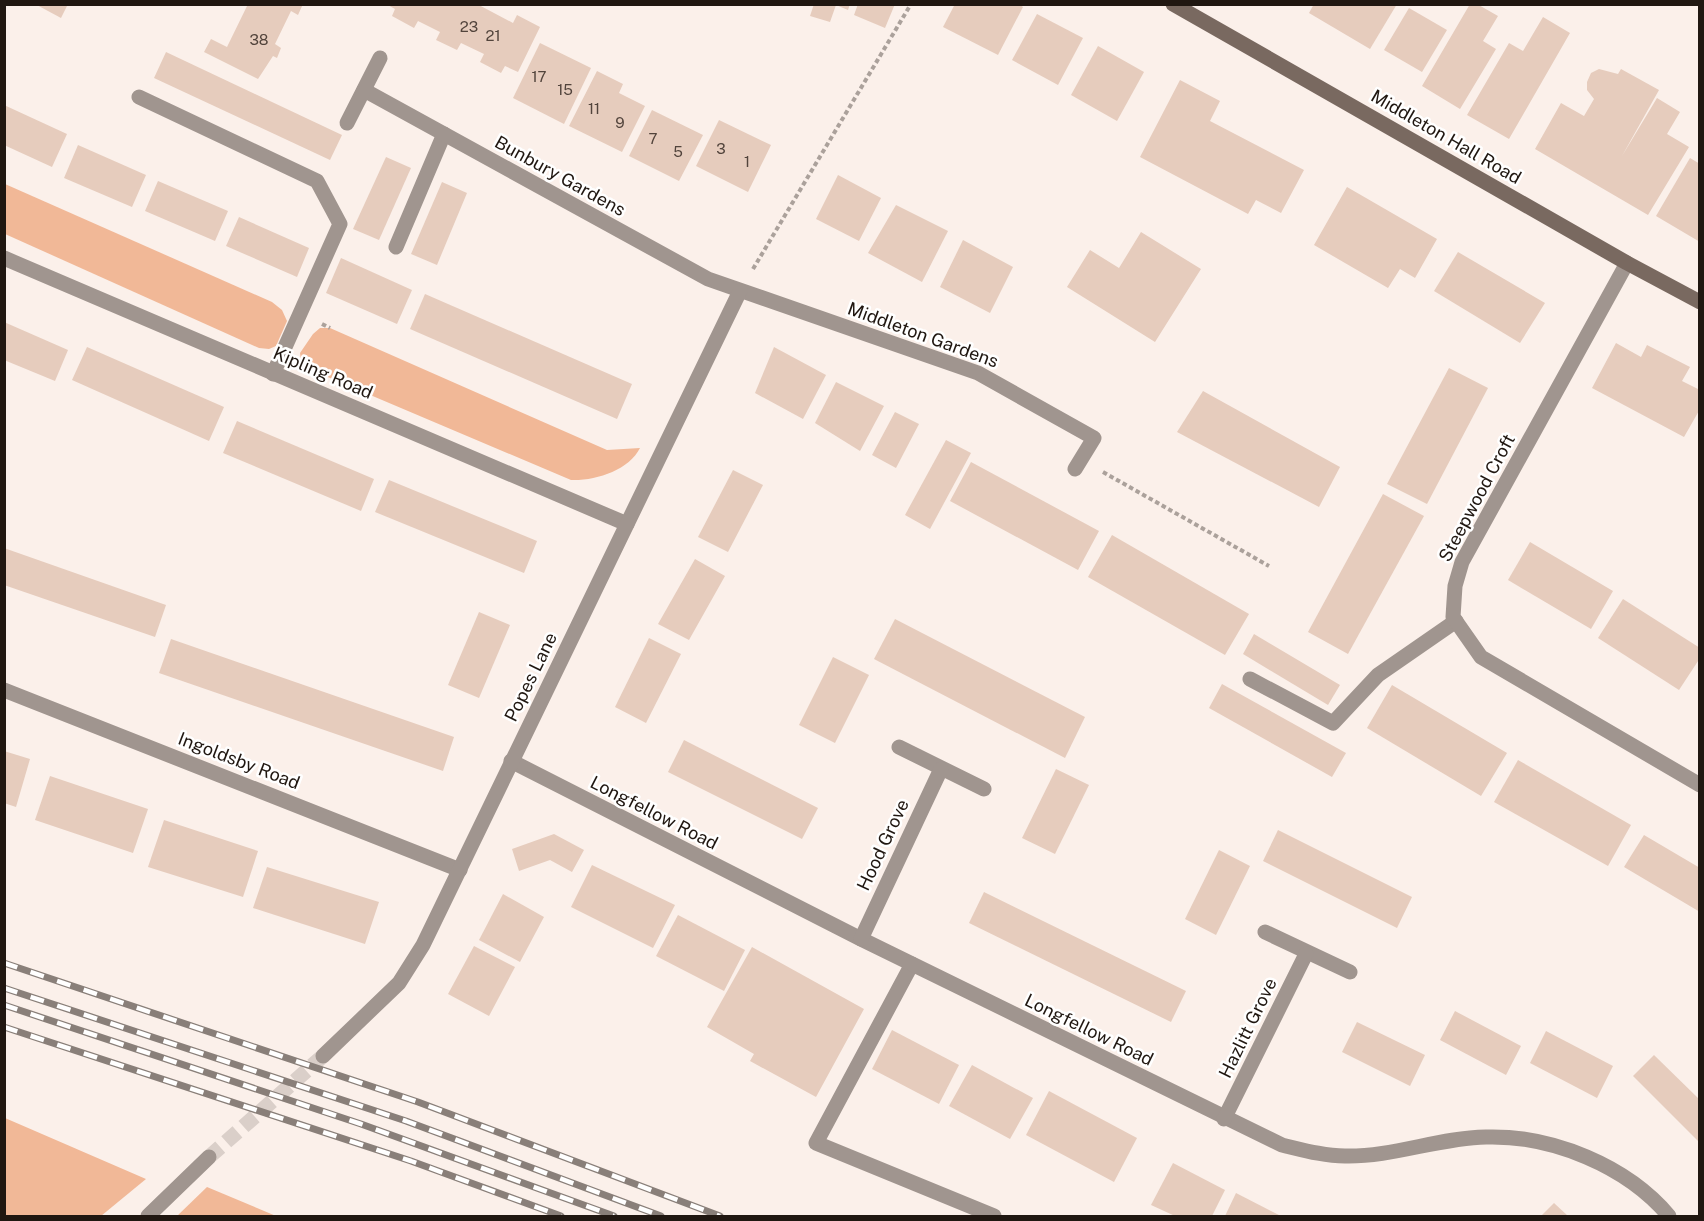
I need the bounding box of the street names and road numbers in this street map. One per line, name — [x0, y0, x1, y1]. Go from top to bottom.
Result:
street label: Middleton Hall Road — [1367, 85, 1525, 188]
street label: Bunbury Gardens — [491, 131, 629, 220]
street label: Middleton Gardens — [845, 297, 1001, 372]
street label: Kipling Road — [270, 342, 376, 403]
street label: Steepwood Croft — [1434, 430, 1519, 565]
street label: Popes Lane — [500, 629, 561, 725]
street label: Ingoldsby Road — [175, 728, 303, 793]
street label: Longfellow Road — [587, 771, 722, 854]
street label: Hood Grove — [852, 796, 913, 894]
street label: Hazlitt Grove — [1214, 974, 1281, 1081]
street label: Longfellow Road — [1022, 989, 1157, 1070]

